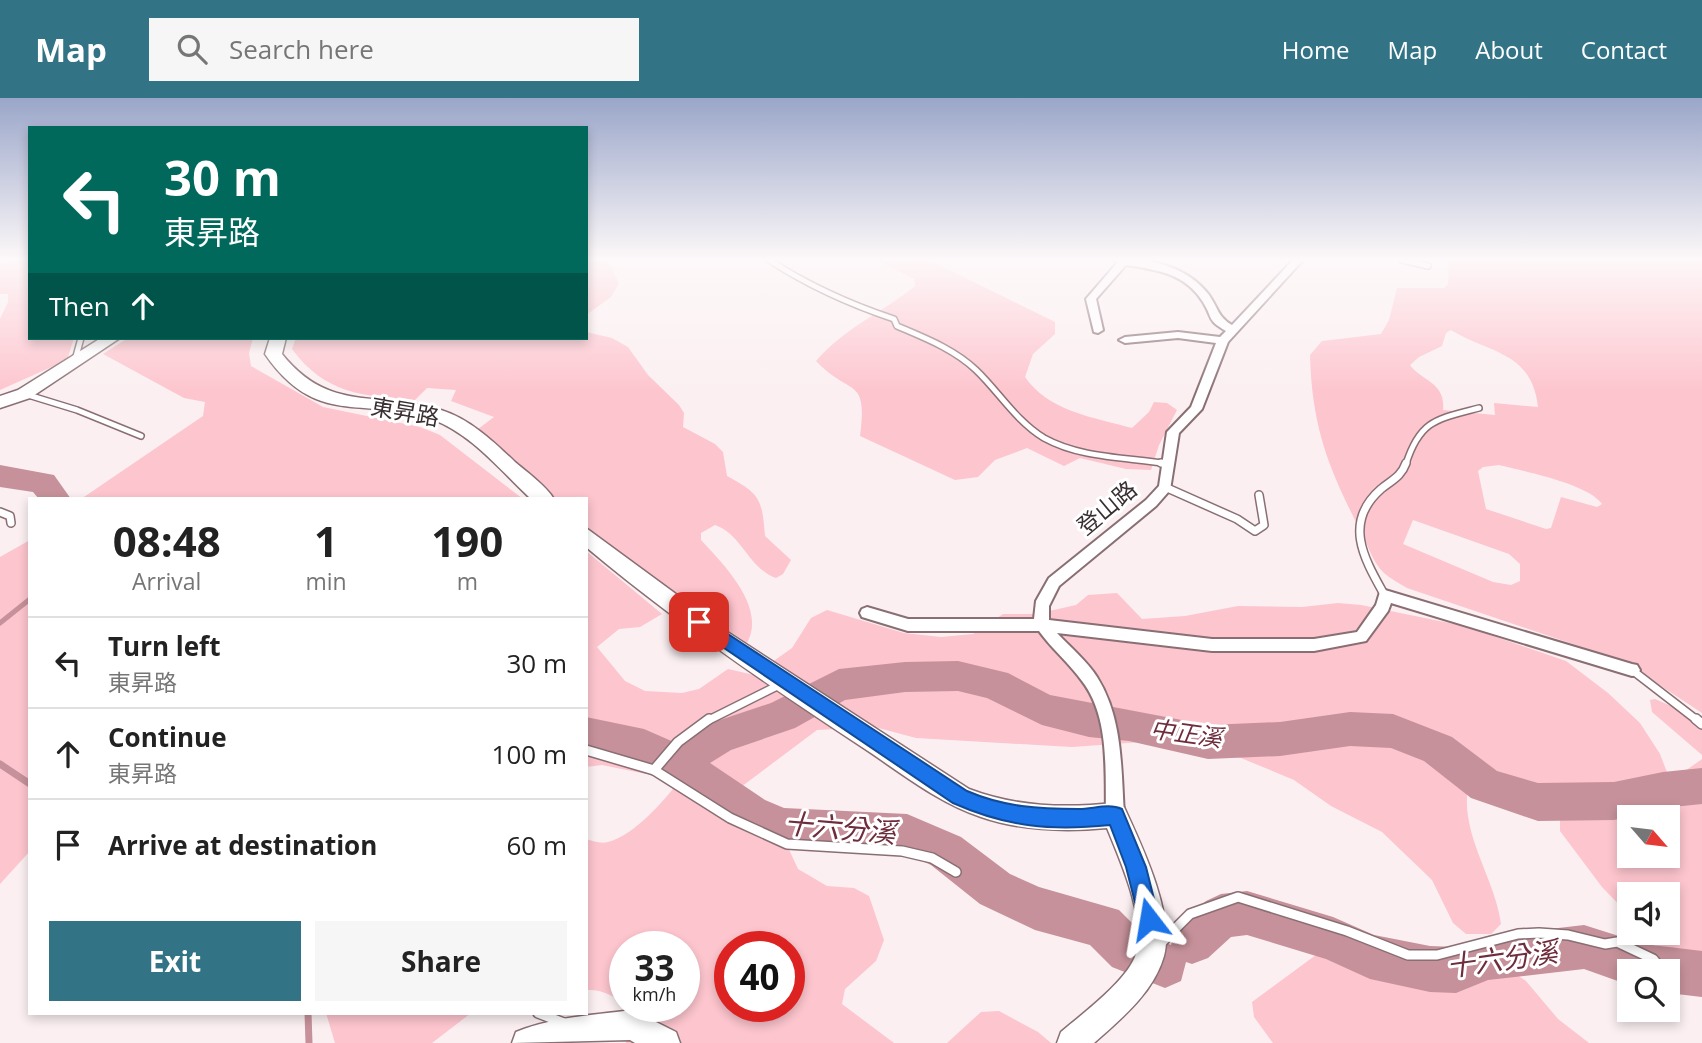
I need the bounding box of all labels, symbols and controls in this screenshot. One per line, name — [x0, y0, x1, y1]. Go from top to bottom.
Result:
search box — [149, 18, 639, 81]
text: Map — [35, 27, 107, 72]
icon: search — [173, 30, 211, 68]
text: Search here — [229, 31, 374, 67]
text: Home — [1282, 33, 1350, 66]
text: Map — [1388, 33, 1437, 66]
text: About — [1475, 33, 1543, 66]
text: Contact — [1581, 33, 1667, 66]
text: 30 m — [164, 144, 281, 210]
icon: left — [49, 154, 140, 245]
text: 東昇路 — [164, 210, 260, 253]
icon: ahead — [124, 287, 162, 325]
text: Then — [49, 288, 110, 324]
street label: 東昇路 — [368, 389, 442, 433]
street label: 登山路 — [1070, 473, 1143, 542]
text: 08:48 — [113, 512, 221, 569]
text: 1 — [314, 512, 338, 569]
text: 190 — [431, 512, 503, 569]
text: Arrival — [132, 565, 201, 597]
text: min — [305, 565, 347, 597]
text: m — [457, 565, 478, 597]
pin — [669, 592, 729, 652]
icon: arrive — [680, 603, 718, 641]
text: Turn left — [108, 628, 220, 664]
icon: left — [49, 644, 87, 682]
text: 30 m — [506, 645, 567, 681]
text: 東昇路 — [108, 666, 177, 698]
water label: 中正溪 — [1148, 711, 1227, 754]
text: Continue — [108, 719, 227, 755]
icon: ahead — [49, 735, 87, 773]
text: 100 m — [492, 736, 567, 772]
text: 東昇路 — [108, 757, 177, 789]
water label: 十六分溪 — [783, 803, 902, 851]
north arrow — [1617, 805, 1680, 868]
map controls — [1617, 805, 1680, 1022]
icon: arrive — [49, 826, 87, 864]
text: Arrive at destination — [108, 827, 377, 863]
text: 60 m — [506, 827, 567, 863]
position arrow — [1112, 882, 1186, 956]
button: sound — [1617, 882, 1680, 945]
button: Exit — [49, 921, 301, 1001]
button: Share — [315, 921, 567, 1001]
speed limit sign: 40 — [714, 931, 805, 1022]
water label: 十六分溪 — [1444, 931, 1564, 985]
text: 33 — [634, 944, 675, 991]
button: search — [1617, 959, 1680, 1022]
text: km/h — [633, 982, 676, 1006]

